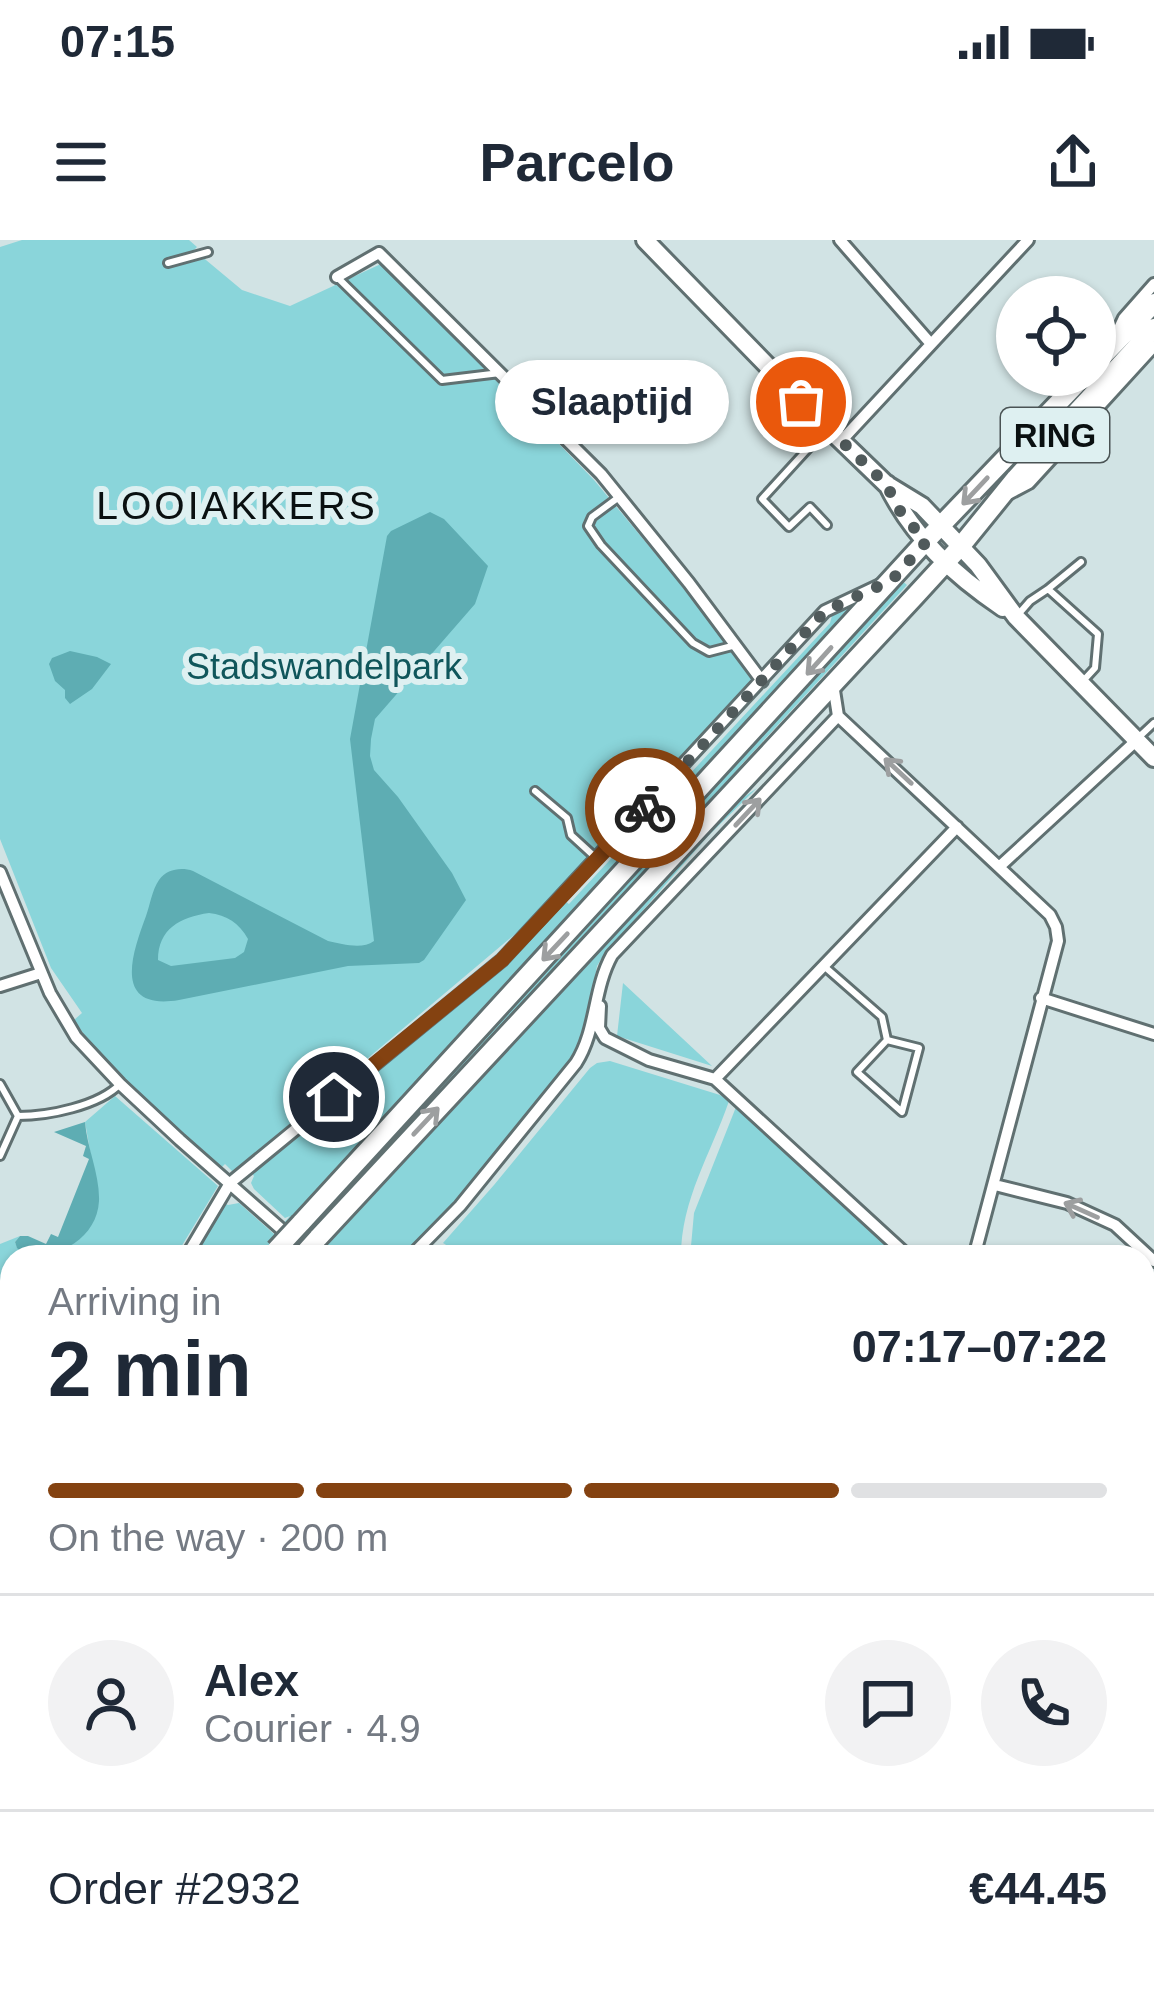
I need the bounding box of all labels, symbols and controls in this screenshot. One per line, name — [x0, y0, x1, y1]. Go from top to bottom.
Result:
text: 07:15 — [60, 16, 175, 67]
icon: menu — [48, 129, 114, 195]
icon: share — [1040, 129, 1106, 195]
text: Parcelo — [479, 132, 675, 192]
map controls — [996, 276, 1116, 396]
button: locate — [996, 276, 1116, 396]
pin — [750, 351, 852, 453]
callout: Slaaptijd — [495, 360, 729, 444]
icon: bag — [768, 369, 834, 435]
text: Slaaptijd — [531, 380, 693, 423]
road number: RING — [1001, 408, 1109, 462]
one-way arrow — [961, 475, 990, 505]
district label: LOOIAKKERS — [96, 484, 378, 527]
one-way arrow — [806, 645, 833, 675]
park label: Stadswandelpark — [186, 646, 463, 687]
courier — [585, 748, 705, 868]
one-way arrow — [883, 758, 913, 786]
icon: bike — [612, 775, 678, 841]
one-way arrow — [733, 797, 761, 827]
one-way arrow — [542, 932, 569, 962]
pin — [283, 1046, 385, 1148]
icon: home — [301, 1064, 367, 1130]
one-way arrow — [412, 1107, 439, 1137]
one-way arrow — [1064, 1197, 1100, 1219]
text: Arriving in — [48, 1280, 221, 1323]
text: 07:17–07:22 — [852, 1321, 1107, 1372]
text: 2 min — [48, 1325, 252, 1413]
text: On the way · 200 m — [48, 1516, 388, 1559]
button: person — [48, 1640, 174, 1766]
button: chat — [825, 1640, 951, 1766]
button: phone — [981, 1640, 1107, 1766]
text: Alex — [204, 1655, 299, 1706]
text: Courier · 4.9 — [204, 1707, 421, 1750]
text: Order #2932 — [48, 1863, 301, 1914]
text: €44.45 — [969, 1863, 1107, 1914]

